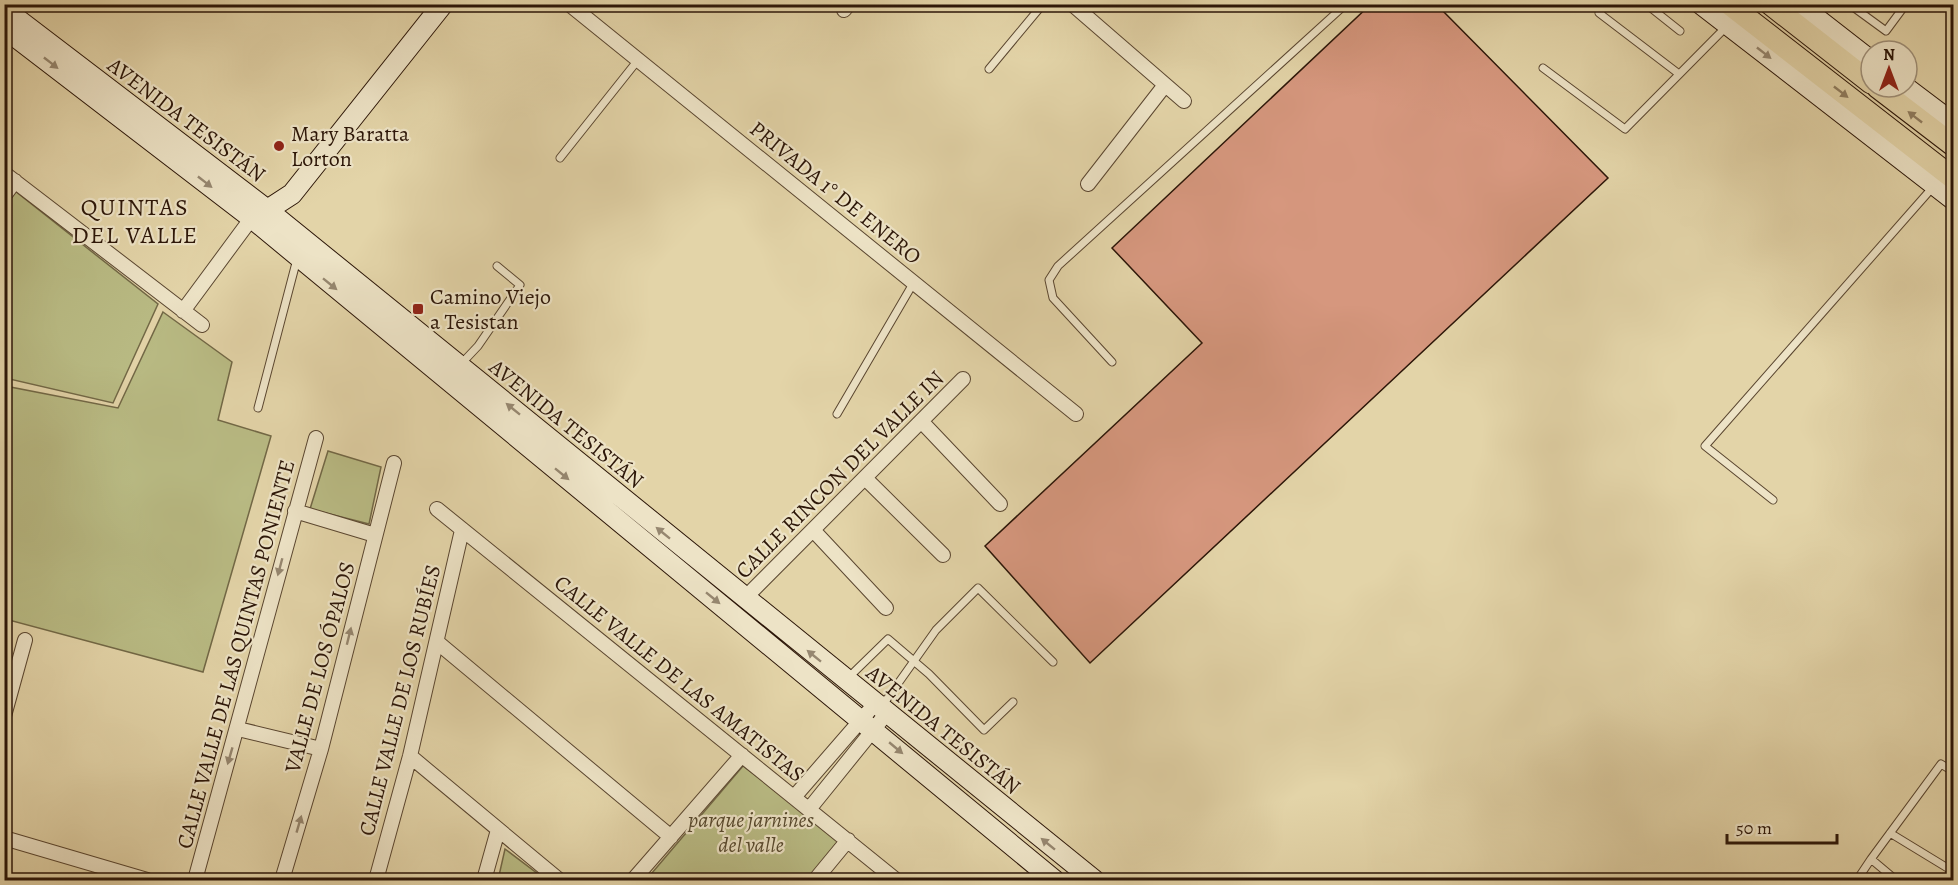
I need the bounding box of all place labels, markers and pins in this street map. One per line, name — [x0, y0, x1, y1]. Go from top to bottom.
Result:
place label: Mary Baratta Lorton — [291, 119, 410, 174]
marker: Mary Baratta Lorton — [272, 139, 286, 153]
place label: Camino Viejo a Tesistan — [430, 282, 551, 337]
marker: Camino Viejo a Tesistan — [411, 302, 425, 316]

